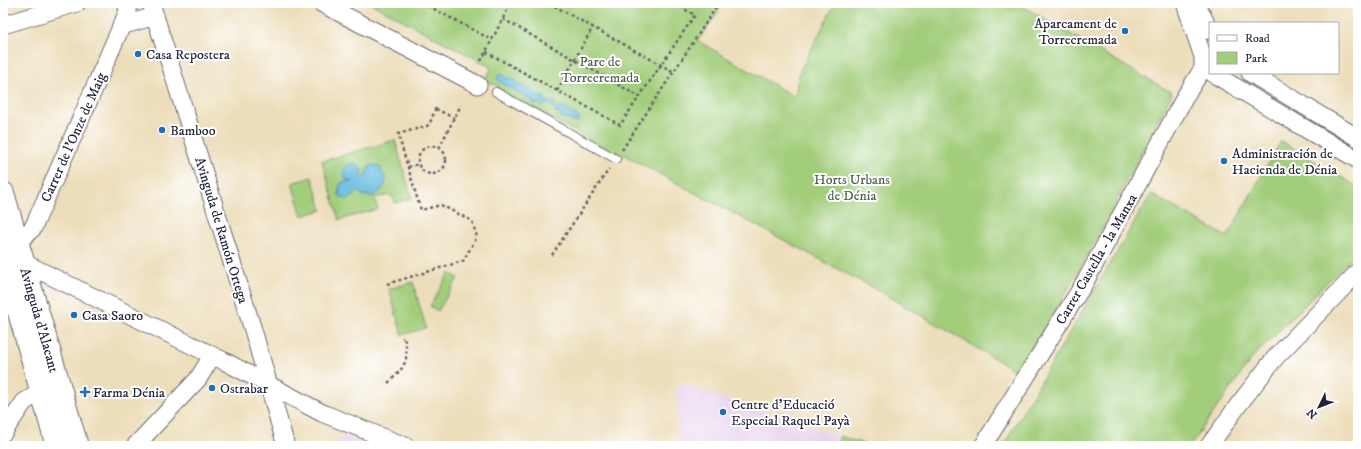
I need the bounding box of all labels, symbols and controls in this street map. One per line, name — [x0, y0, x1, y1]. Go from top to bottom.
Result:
place label: Aparcament de Torrecremada — [1034, 15, 1117, 49]
legend — [1209, 22, 1339, 74]
marker: Aparcament de Torrecremada — [1120, 26, 1130, 36]
text: Road — [1245, 31, 1270, 46]
place label: Casa Repostera — [146, 46, 230, 64]
marker: Casa Repostera — [133, 49, 143, 59]
text: Park — [1245, 51, 1267, 66]
park label: Parc de Torrecremada — [561, 53, 639, 87]
street label: Carrer de l'Onze de Maig — [37, 69, 111, 205]
place label: Bamboo — [170, 122, 216, 140]
marker: Bamboo — [157, 125, 167, 135]
place label: Administración de Hacienda de Dénia — [1232, 145, 1337, 179]
street label: Avinguda de Ramón Ortega — [190, 155, 252, 306]
marker: Administración de Hacienda de Dénia — [1219, 156, 1229, 166]
park label: Horts Urbans de Dénia — [814, 171, 890, 205]
street label: Carrer Castella - la Manxa — [1052, 191, 1142, 328]
street label: Avinguda d'Alacant — [15, 266, 63, 375]
place label: Casa Saoro — [82, 307, 143, 325]
marker: Casa Saoro — [69, 310, 79, 320]
place label: Ostrabar — [220, 380, 269, 398]
marker: Ostrabar — [207, 383, 217, 393]
place label: Farma Dénia — [93, 384, 165, 402]
marker: Farma Dénia — [80, 387, 90, 397]
north arrow — [1299, 387, 1339, 427]
place label: Centre d'Educació Especial Raquel Payà — [731, 396, 850, 430]
text: N — [1304, 405, 1321, 421]
marker: Centre d'Educació Especial Raquel Payà — [718, 407, 728, 417]

